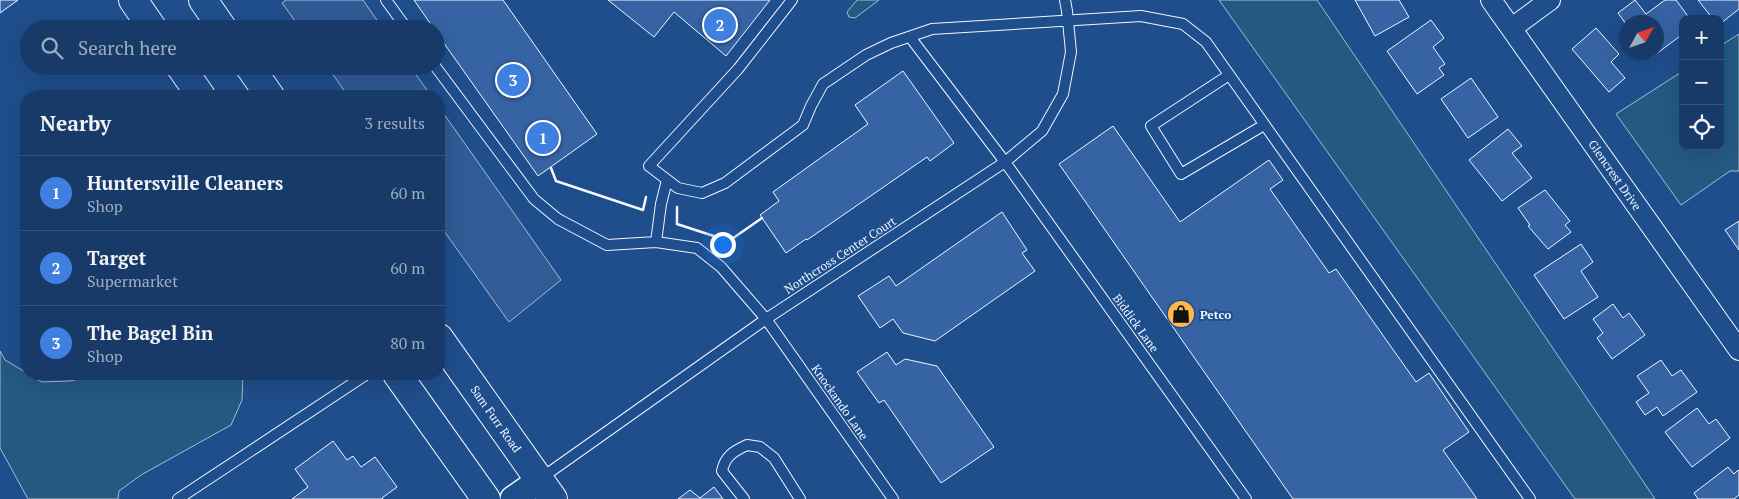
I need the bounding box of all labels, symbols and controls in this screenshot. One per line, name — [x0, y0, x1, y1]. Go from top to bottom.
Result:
pin: 2 — [704, 6, 736, 44]
north arrow — [1619, 15, 1664, 60]
map controls — [1679, 15, 1724, 150]
button: + — [1679, 15, 1724, 60]
search box — [20, 20, 445, 75]
icon: search — [38, 34, 66, 62]
text: Search here — [78, 35, 177, 60]
button: − — [1679, 60, 1724, 105]
pin: 3 — [497, 61, 529, 99]
button: locate — [1679, 105, 1724, 150]
text: Nearby — [40, 109, 111, 137]
text: 3 results — [365, 112, 425, 134]
pin: 1 — [527, 119, 559, 157]
street label: Glencrest Drive — [1585, 137, 1645, 213]
text: Huntersville Cleaners — [87, 170, 283, 195]
text: 1 — [51, 182, 61, 204]
text: 60 m — [390, 182, 425, 204]
text: Shop — [87, 195, 123, 217]
street label: Northcross Center Court — [781, 213, 899, 297]
your location — [710, 232, 736, 258]
text: Target — [87, 245, 146, 270]
text: 2 — [51, 257, 61, 279]
text: 60 m — [390, 257, 425, 279]
text: Supermarket — [87, 270, 178, 292]
street label: Biddick Lane — [1110, 291, 1162, 355]
shop icon: Petco — [1166, 299, 1196, 329]
place label: Petco — [1200, 307, 1231, 322]
text: The Bagel Bin — [87, 320, 213, 345]
text: 3 — [51, 332, 61, 354]
text: 80 m — [390, 332, 425, 354]
text: Shop — [87, 345, 123, 367]
street label: Knockando Lane — [808, 361, 872, 443]
street label: Sam Furr Road — [467, 383, 525, 456]

